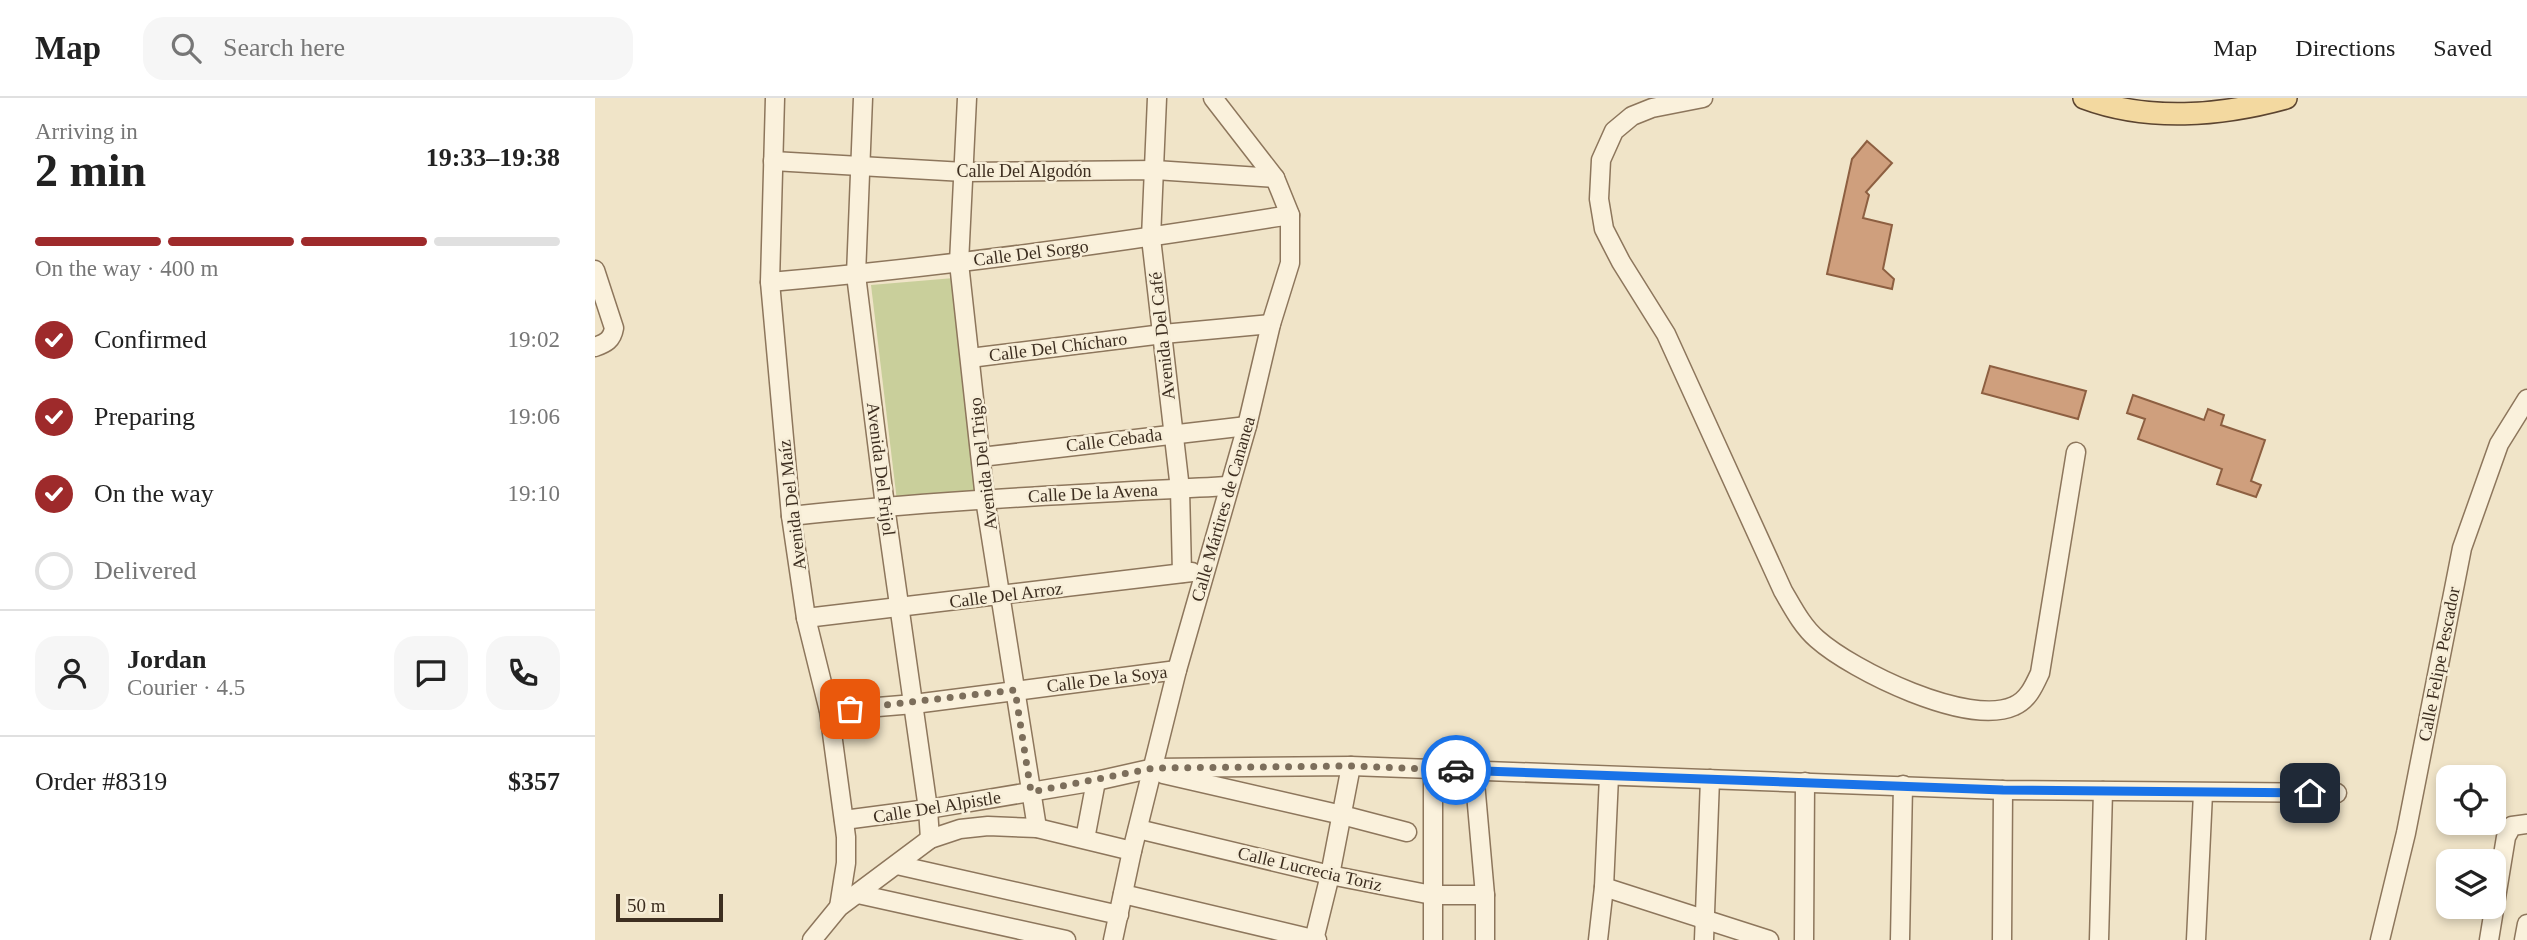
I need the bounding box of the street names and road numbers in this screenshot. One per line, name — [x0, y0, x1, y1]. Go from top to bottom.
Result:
street label: Calle Del Algodón — [957, 161, 1091, 181]
street label: Calle Del Sorgo — [972, 236, 1090, 270]
street label: Avenida Del Café — [1145, 271, 1179, 401]
street label: Calle Del Chícharo — [988, 329, 1128, 365]
street label: Avenida Del Trigo — [965, 396, 1001, 532]
street label: Avenida Del Frijol — [863, 401, 899, 537]
street label: Calle Mártires de Cananea — [1187, 414, 1259, 604]
street label: Calle Cebada — [1065, 424, 1163, 456]
street label: Avenida Del Maíz — [774, 438, 810, 572]
street label: Calle De la Avena — [1028, 480, 1158, 506]
street label: Calle Del Arroz — [948, 578, 1064, 612]
street label: Calle Felipe Pescador — [2414, 585, 2464, 743]
street label: Calle De la Soya — [1045, 662, 1169, 696]
street label: Calle Del Alpistle — [872, 787, 1002, 827]
street label: Calle Lucrecia Toriz — [1236, 843, 1384, 895]

